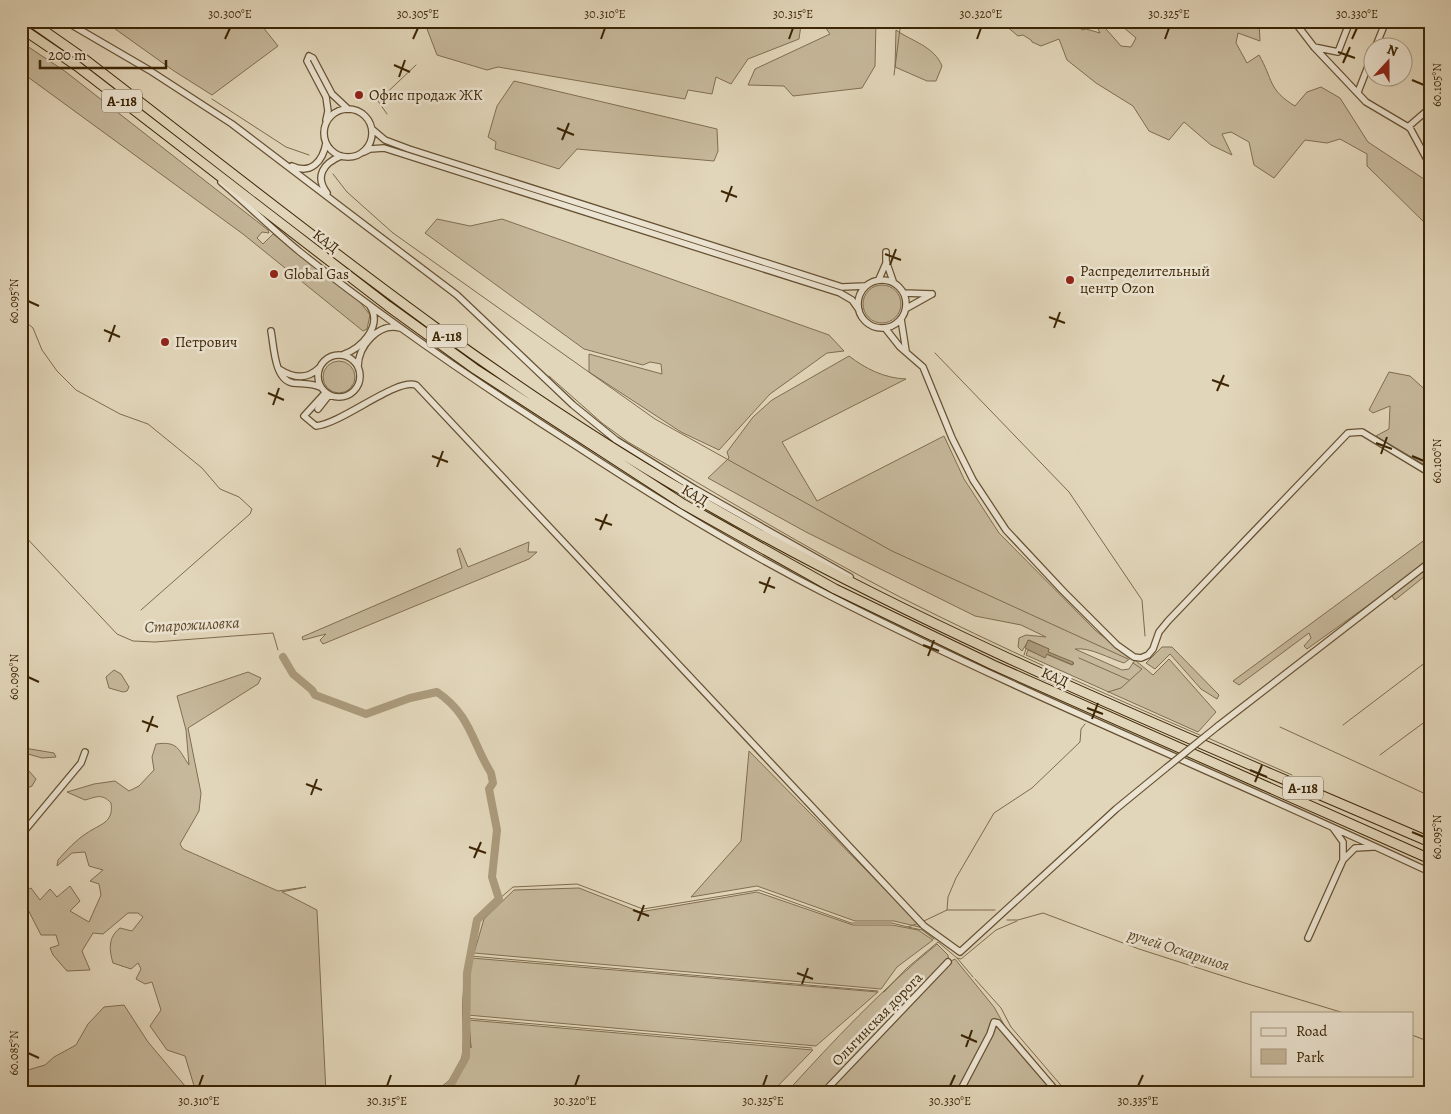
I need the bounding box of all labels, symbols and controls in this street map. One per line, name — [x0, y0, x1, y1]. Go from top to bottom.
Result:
text: 30.300°E — [208, 6, 252, 22]
text: 30.305°E — [397, 6, 439, 22]
text: 30.310°E — [584, 6, 626, 22]
text: 30.315°E — [773, 6, 813, 22]
text: 30.320°E — [960, 6, 1002, 22]
text: 30.325°E — [1148, 6, 1190, 22]
text: 30.330°E — [1336, 6, 1378, 22]
scale bar — [40, 38, 166, 70]
north arrow — [1364, 38, 1414, 88]
text: N — [1384, 40, 1401, 61]
text: 200 m — [48, 45, 87, 65]
text: 60.105°N — [1429, 63, 1445, 107]
place label: Офис продаж ЖК — [369, 85, 483, 105]
marker: Офис продаж ЖК — [353, 89, 365, 101]
road number: А-118 — [102, 90, 142, 112]
street label: КАД — [309, 225, 343, 257]
place label: Распределительный центр Ozon — [1080, 261, 1210, 298]
place label: Global Gas — [284, 264, 349, 284]
marker: Global Gas — [268, 268, 280, 280]
marker: Распределительный центр Ozon — [1064, 274, 1076, 286]
text: 60.095°N — [6, 278, 22, 323]
road number: А-118 — [427, 324, 467, 348]
place label: Петрович — [175, 332, 237, 352]
marker: Петрович — [159, 336, 171, 348]
text: 60.100°N — [1429, 438, 1445, 483]
street label: КАД — [678, 479, 712, 511]
water label: Старожиловка — [144, 612, 240, 638]
text: 60.090°N — [6, 654, 22, 700]
street label: КАД — [1038, 662, 1072, 692]
road number: А-118 — [1283, 776, 1323, 800]
text: 60.095°N — [1429, 814, 1445, 859]
water label: ручей Оскариноя — [1124, 923, 1232, 977]
street label: Ольгинская дорога — [827, 968, 927, 1070]
legend — [1251, 1012, 1414, 1076]
text: Road — [1296, 1021, 1328, 1041]
text: 60.085°N — [6, 1030, 22, 1076]
text: Park — [1296, 1047, 1325, 1067]
text: 30.310°E — [178, 1093, 220, 1109]
text: 30.315°E — [367, 1093, 407, 1109]
text: 30.320°E — [554, 1093, 596, 1109]
text: 30.325°E — [742, 1093, 784, 1109]
text: 30.330°E — [929, 1093, 971, 1109]
text: 30.335°E — [1118, 1093, 1158, 1109]

